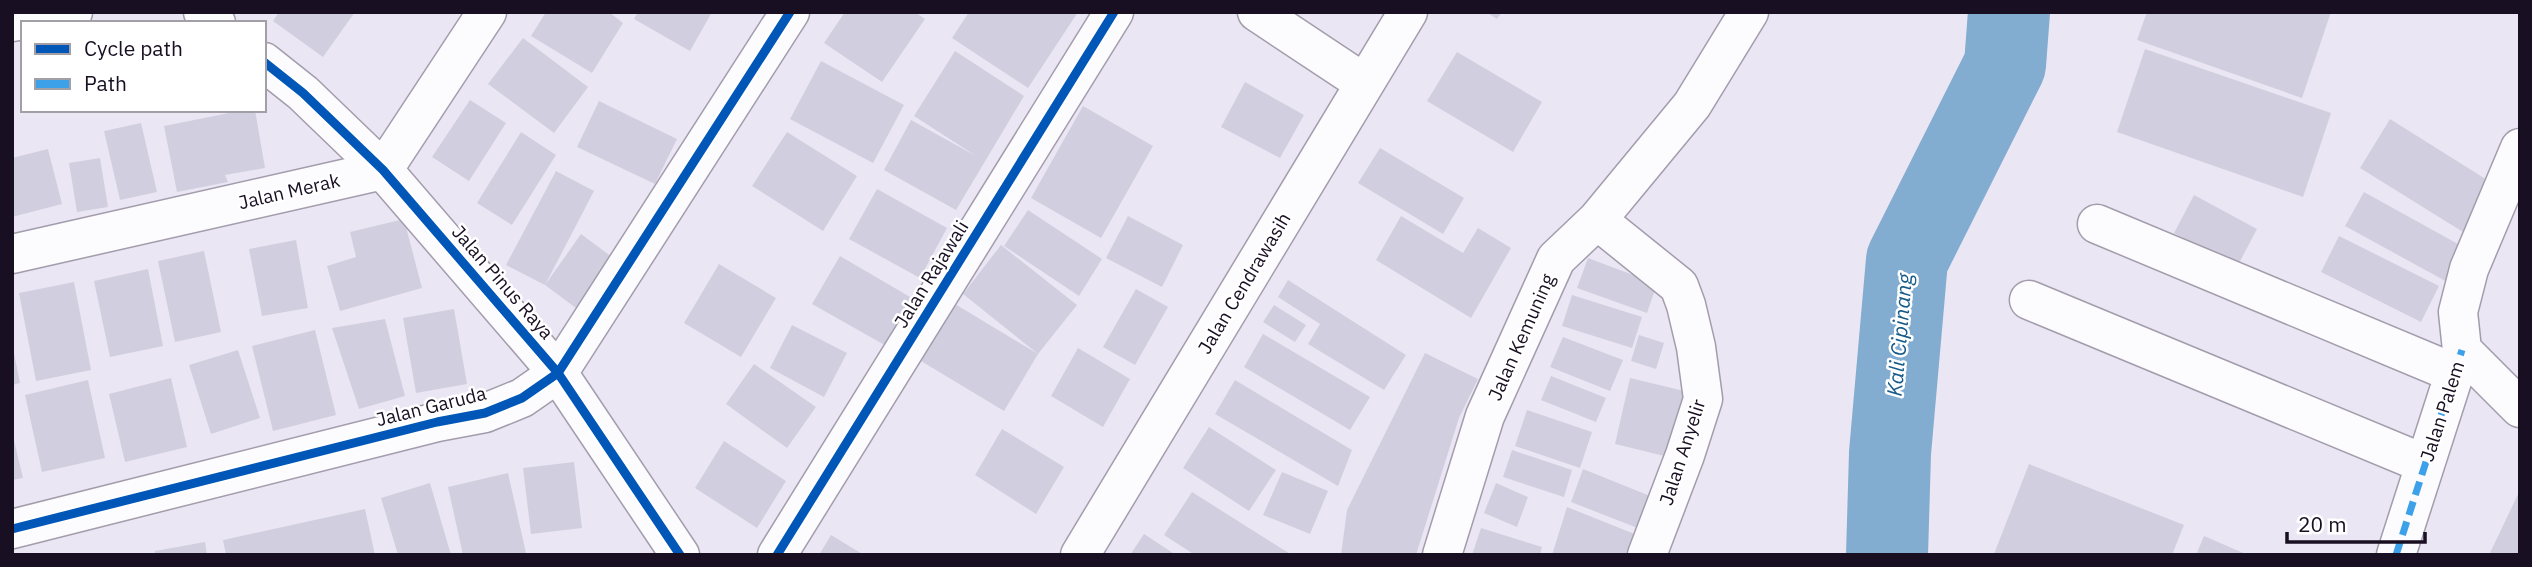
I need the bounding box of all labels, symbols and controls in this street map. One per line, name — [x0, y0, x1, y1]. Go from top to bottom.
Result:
legend — [21, 21, 266, 112]
text: Cycle path — [84, 34, 183, 62]
text: Path — [84, 69, 127, 97]
street label: Jalan Merak — [236, 168, 342, 214]
street label: Jalan Cendrawasih — [1192, 208, 1296, 358]
street label: Jalan Rajawali — [889, 216, 973, 332]
street label: Jalan Pinus Raya — [447, 220, 559, 344]
street label: Jalan Kemuning — [1482, 270, 1560, 404]
water label: Kali Cipinang — [1880, 271, 1918, 397]
street label: Jalan Palem — [2415, 358, 2469, 464]
street label: Jalan Garuda — [373, 381, 489, 431]
street label: Jalan Anyelir — [1654, 396, 1710, 508]
scale bar — [2287, 500, 2425, 544]
text: 20 m — [2298, 510, 2347, 538]

